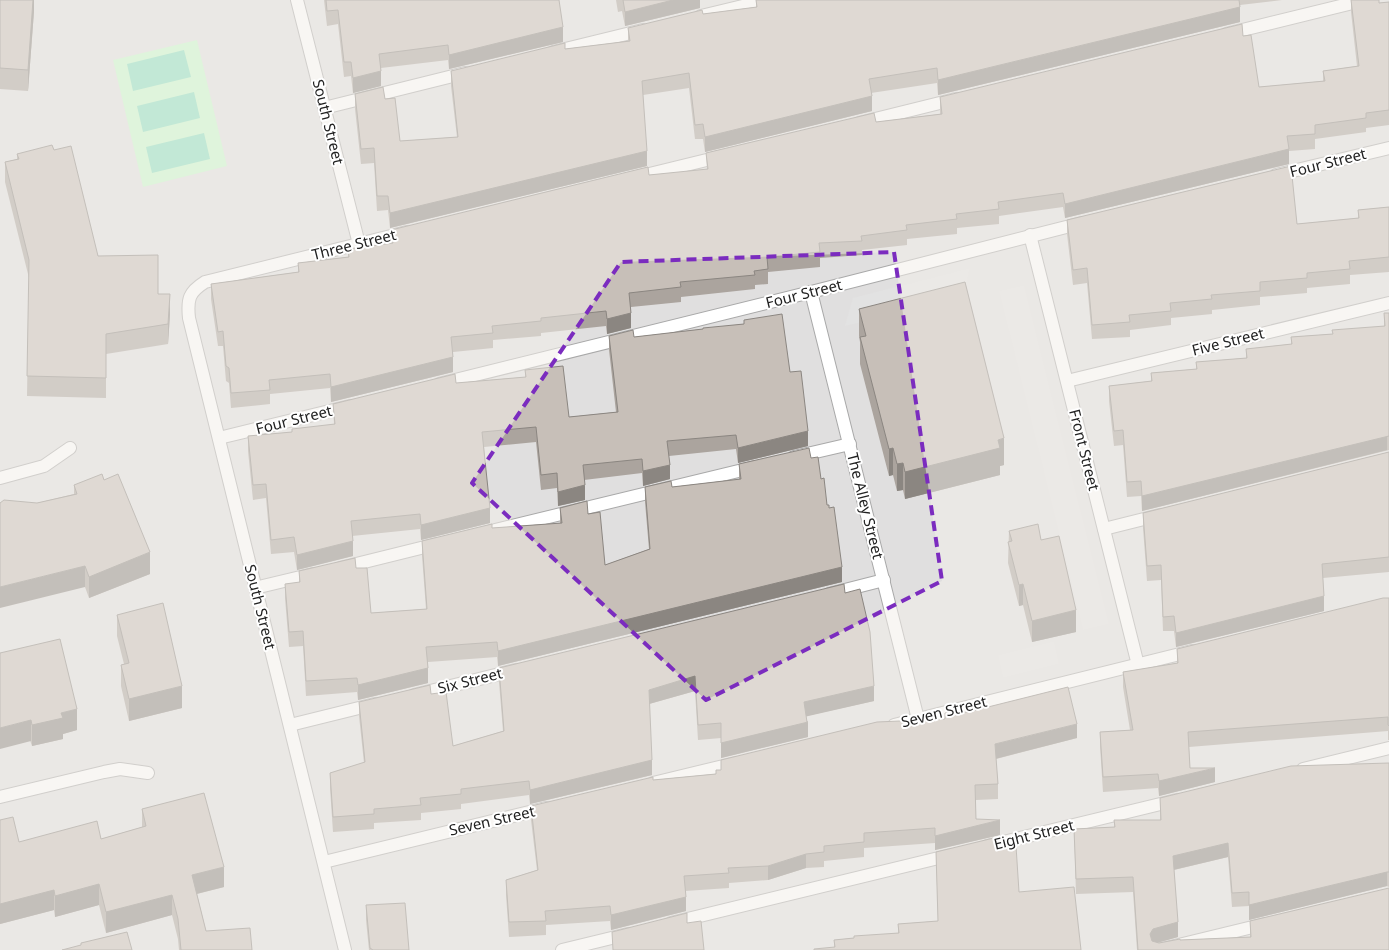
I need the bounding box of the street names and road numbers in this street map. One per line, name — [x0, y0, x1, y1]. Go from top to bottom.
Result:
street label: South Street — [309, 77, 349, 167]
street label: Four Street — [1287, 143, 1369, 181]
street label: Three Street — [310, 224, 399, 264]
street label: Four Street — [763, 274, 845, 312]
street label: Five Street — [1190, 322, 1266, 360]
street label: Four Street — [253, 400, 335, 438]
street label: Front Street — [1065, 407, 1105, 493]
street label: The Alley Street — [843, 451, 889, 562]
street label: South Street — [241, 562, 281, 652]
street label: Six Street — [435, 662, 505, 698]
street label: Seven Street — [899, 691, 989, 731]
street label: Seven Street — [447, 800, 537, 840]
street label: Eight Street — [992, 814, 1076, 854]

